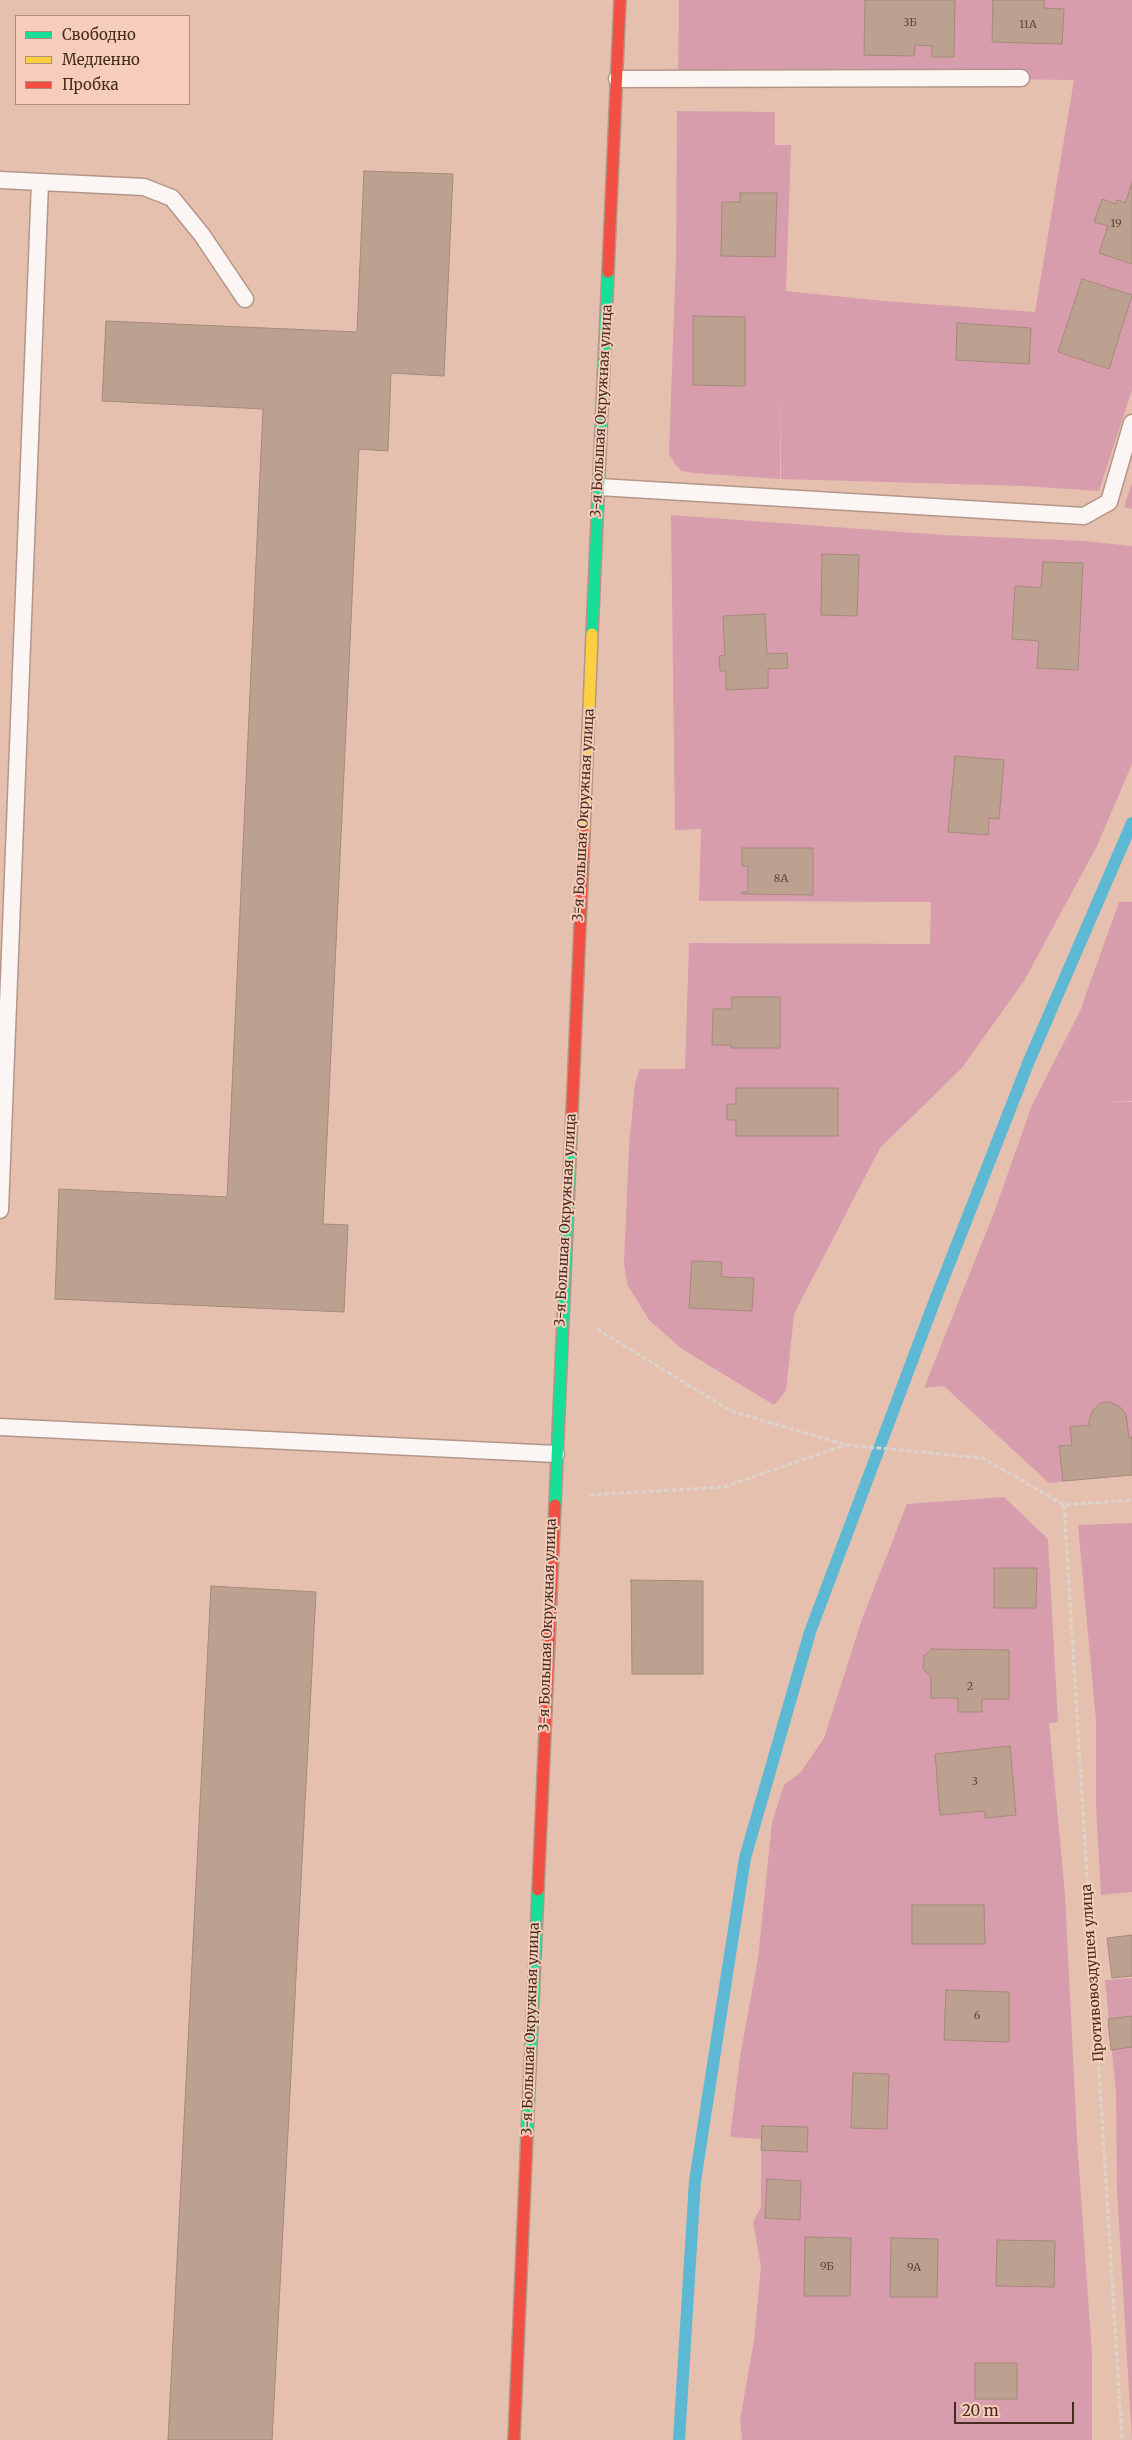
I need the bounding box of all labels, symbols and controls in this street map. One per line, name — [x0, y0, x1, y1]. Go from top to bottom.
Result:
legend — [15, 15, 190, 105]
house number: 3Б — [903, 16, 917, 30]
house number: 11А — [1019, 18, 1037, 32]
text: Свободно — [62, 25, 136, 44]
text: Медленно — [62, 50, 140, 69]
text: Пробка — [62, 75, 119, 94]
house number: 19 — [1110, 217, 1122, 231]
street label: 3-я Большая Окружная улица — [588, 304, 616, 518]
street label: 3-я Большая Окружная улица — [570, 708, 598, 922]
house number: 8А — [774, 872, 788, 886]
street label: 3-я Большая Окружная улица — [552, 1113, 580, 1327]
street label: 3-я Большая Окружная улица — [536, 1518, 560, 1732]
house number: 2 — [967, 1680, 973, 1694]
house number: 3 — [972, 1775, 978, 1789]
street label: Противовоздушея улица — [1078, 1884, 1108, 2062]
street label: 3-я Большая Окружная улица — [519, 1922, 543, 2136]
house number: 6 — [974, 2009, 980, 2023]
house number: 9Б — [820, 2260, 834, 2274]
house number: 9А — [907, 2261, 921, 2275]
scale bar — [957, 2392, 1077, 2424]
text: 20 m — [962, 2401, 999, 2420]

